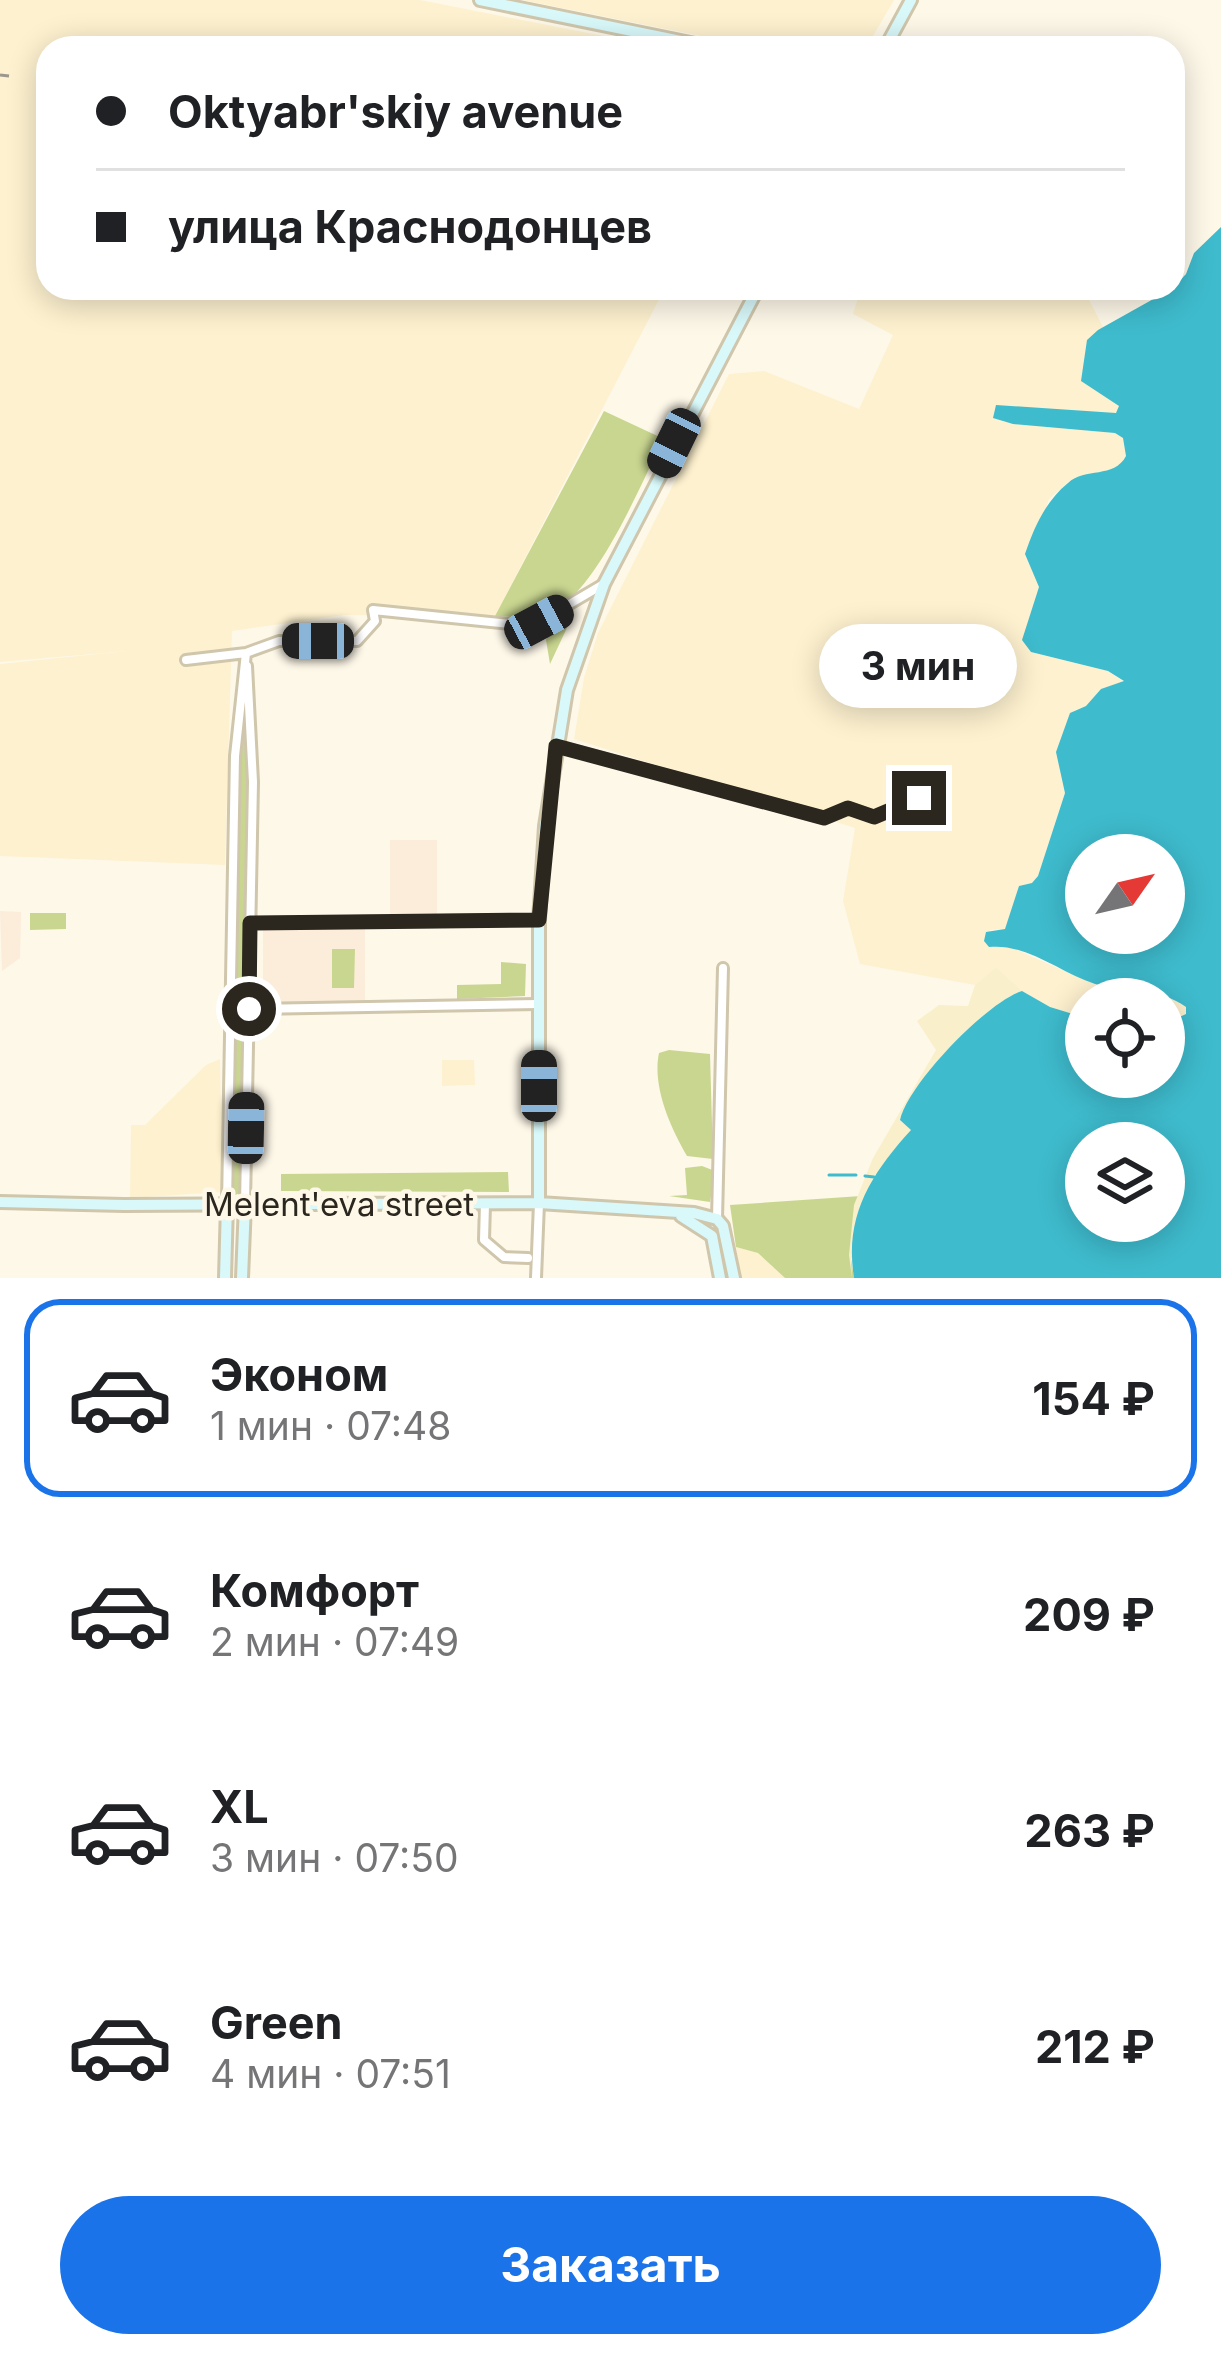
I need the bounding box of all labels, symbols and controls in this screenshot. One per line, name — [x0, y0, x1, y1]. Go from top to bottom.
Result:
text: Oktyabr'skiy avenue — [168, 84, 623, 139]
text: улица Краснодонцев — [168, 199, 652, 254]
car — [642, 403, 706, 483]
car — [499, 589, 579, 655]
car — [282, 623, 354, 659]
callout: 3 мин — [820, 624, 1018, 708]
text: 3 мин — [861, 642, 975, 689]
route end — [892, 771, 946, 825]
north arrow — [1065, 834, 1185, 954]
map controls — [1065, 834, 1185, 1242]
button: locate — [1065, 978, 1185, 1098]
route start — [222, 982, 276, 1036]
car — [521, 1050, 557, 1122]
car — [227, 1092, 265, 1164]
button: layers — [1065, 1122, 1185, 1242]
street label: Melent'eva street — [204, 1184, 474, 1224]
icon: car — [66, 1344, 174, 1452]
text: Эконом — [210, 1347, 388, 1402]
text: 154 ₽ — [1032, 1371, 1155, 1426]
text: 1 мин · 07:48 — [210, 1402, 451, 1449]
icon: car — [66, 1560, 174, 1668]
text: Комфорт — [210, 1563, 419, 1618]
text: 209 ₽ — [1023, 1587, 1155, 1642]
text: 2 мин · 07:49 — [210, 1618, 459, 1665]
icon: car — [66, 1776, 174, 1884]
text: XL — [210, 1779, 269, 1834]
text: 263 ₽ — [1024, 1803, 1155, 1858]
text: 3 мин · 07:50 — [210, 1834, 459, 1881]
icon: car — [66, 1992, 174, 2100]
text: Green — [210, 1995, 343, 2050]
text: 212 ₽ — [1035, 2019, 1155, 2074]
text: 4 мин · 07:51 — [210, 2050, 451, 2097]
button: Заказать — [60, 2196, 1161, 2334]

